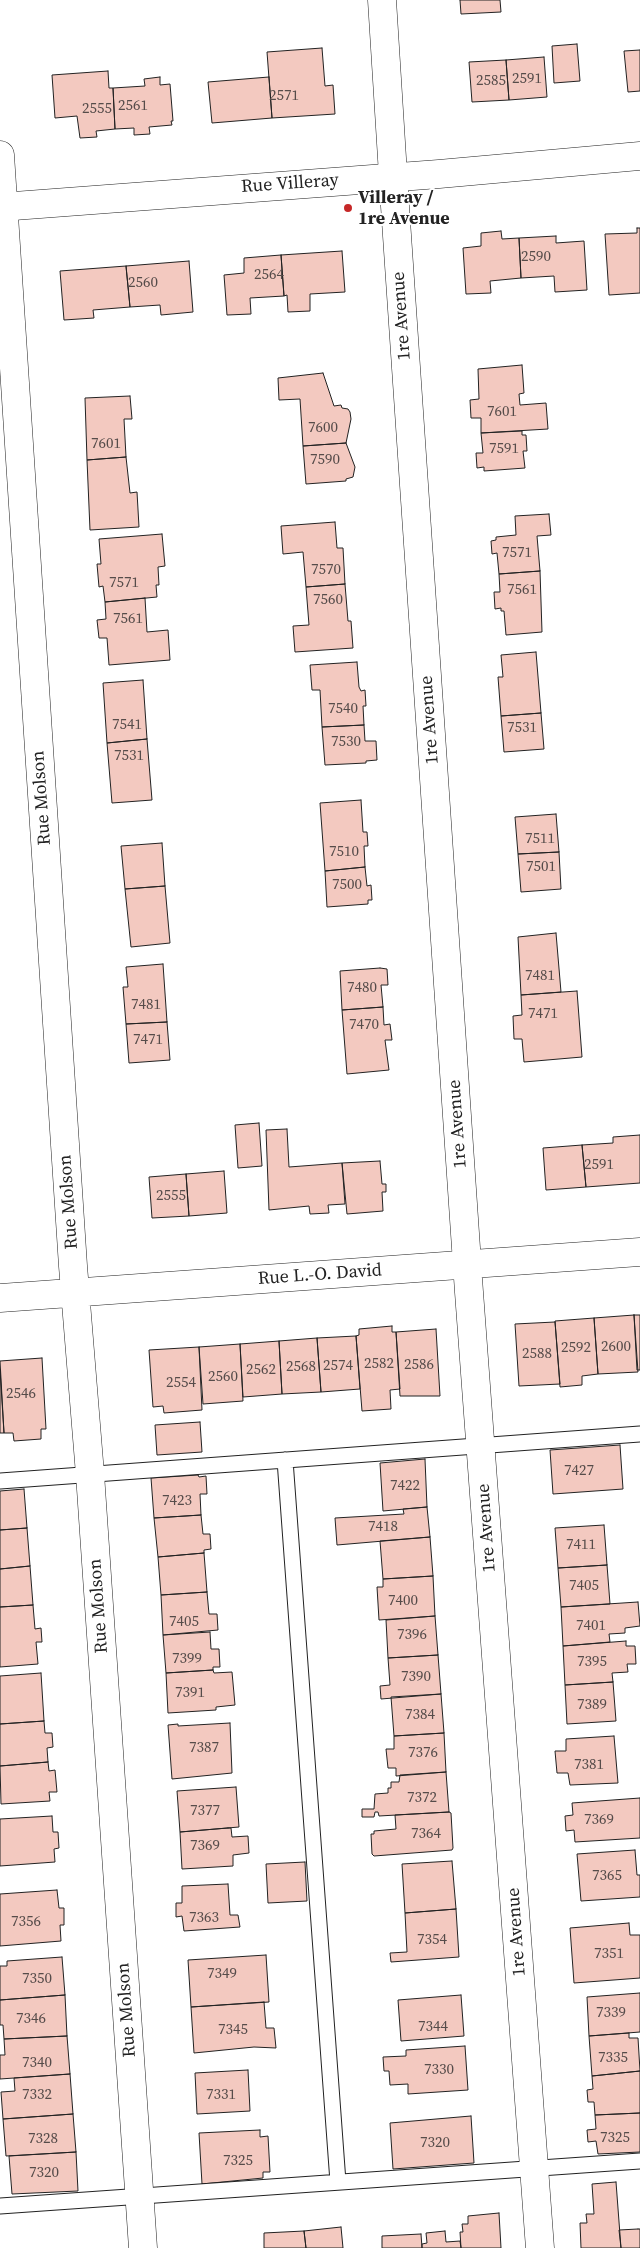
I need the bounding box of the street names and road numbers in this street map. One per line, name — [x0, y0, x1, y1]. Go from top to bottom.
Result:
street label: Rue Villeray — [241, 170, 339, 198]
street label: 1re Avenue — [388, 271, 416, 361]
street label: 1re Avenue — [416, 675, 444, 765]
street label: Rue Molson — [28, 750, 56, 846]
street label: 1re Avenue — [444, 1079, 472, 1169]
street label: Rue Molson — [55, 1154, 83, 1250]
street label: Rue L.-O. David — [257, 1260, 383, 1290]
street label: 1re Avenue — [473, 1483, 501, 1573]
street label: Rue Molson — [85, 1558, 113, 1654]
street label: 1re Avenue — [503, 1887, 531, 1977]
street label: Rue Molson — [113, 1962, 141, 2058]

